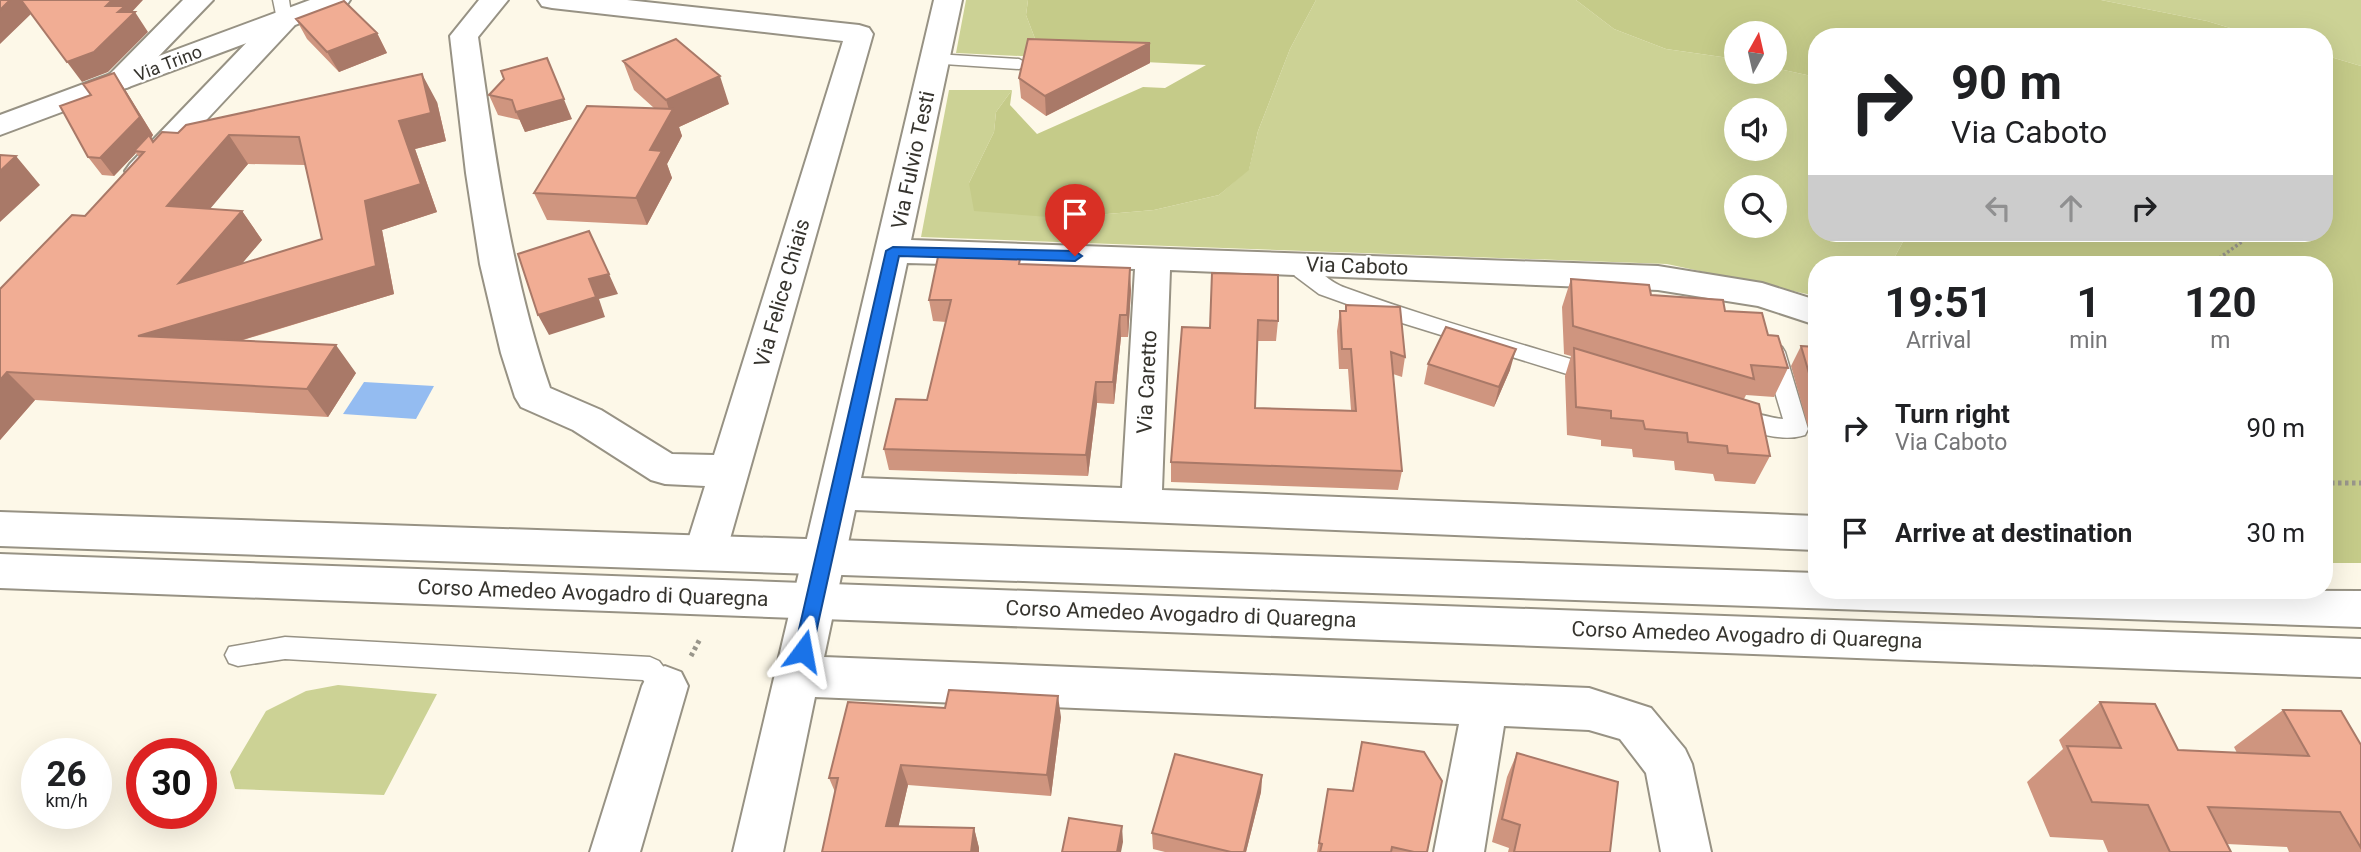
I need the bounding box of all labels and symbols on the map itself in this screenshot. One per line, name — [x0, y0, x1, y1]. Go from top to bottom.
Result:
north arrow — [1724, 21, 1787, 84]
street label: Via Trino — [131, 41, 205, 85]
street label: Via Fulvio Testi — [887, 89, 939, 231]
pin — [1045, 184, 1105, 256]
street label: Via Felice Chiais — [749, 216, 815, 370]
street label: Via Caboto — [1305, 252, 1409, 280]
street label: Via Caretto — [1132, 330, 1162, 434]
street label: Corso Amedeo Avogadro di Quaregna — [417, 575, 769, 611]
street label: Corso Amedeo Avogadro di Quaregna — [1005, 596, 1357, 632]
position arrow — [766, 614, 840, 688]
street label: Corso Amedeo Avogadro di Quaregna — [1571, 617, 1923, 653]
speed limit sign: 30 — [126, 738, 217, 829]

